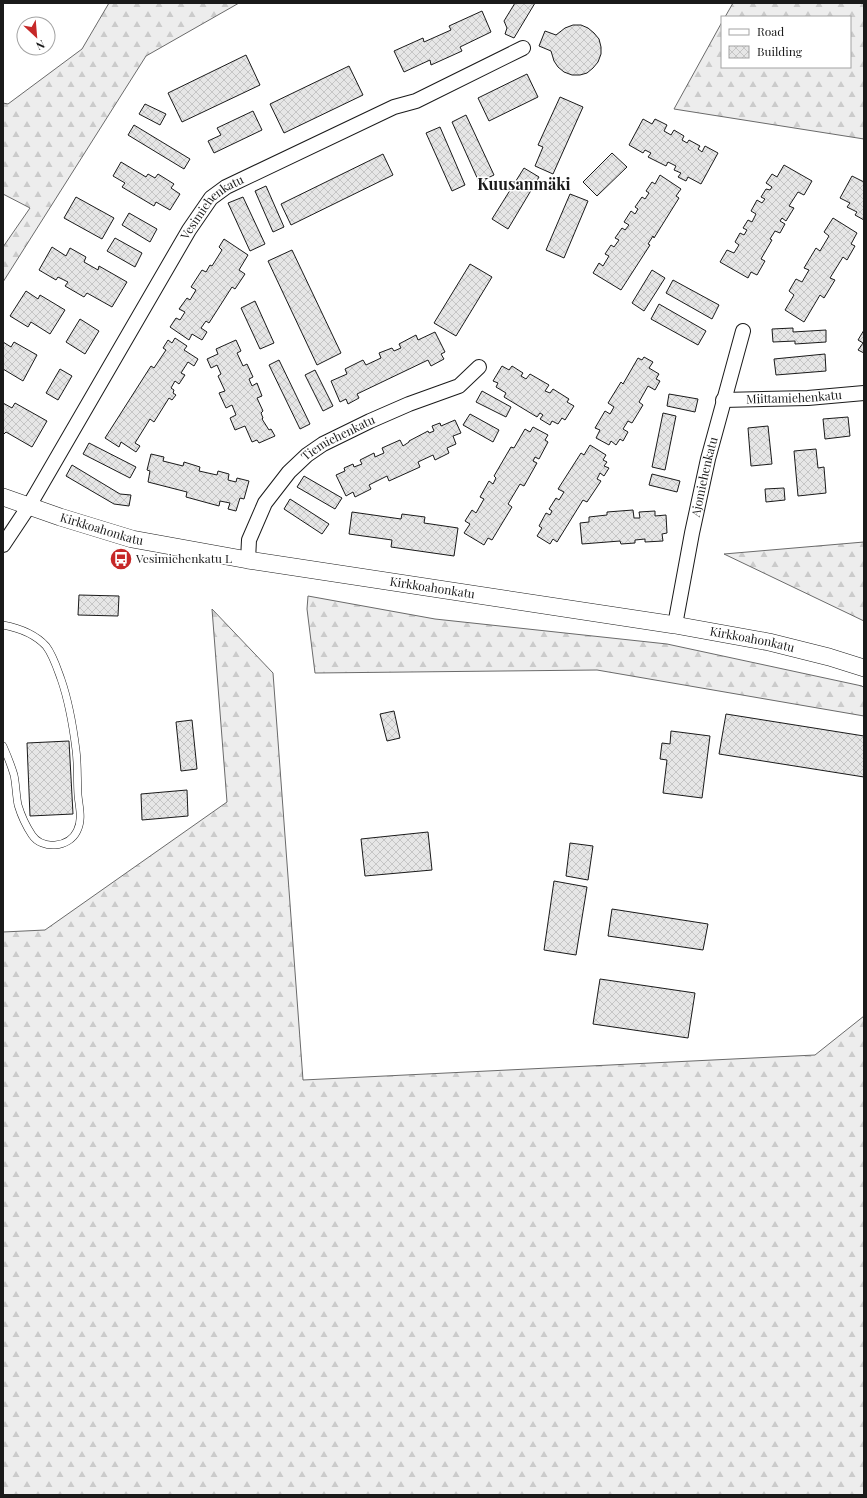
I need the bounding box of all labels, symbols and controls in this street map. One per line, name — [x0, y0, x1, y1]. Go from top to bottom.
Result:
north arrow — [16, 16, 56, 56]
legend — [721, 16, 851, 68]
text: Road — [757, 23, 784, 39]
text: N — [34, 37, 47, 54]
text: Building — [757, 43, 803, 59]
street label: Vesimiehenkatu — [176, 171, 246, 243]
district label: Kuusanmäki — [477, 173, 571, 194]
street label: Miittamiehenkatu — [746, 386, 842, 406]
street label: Tiemiehenkatu — [297, 411, 377, 464]
street label: Ajomiehenkatu — [687, 435, 721, 519]
street label: Kirkkoahonkatu — [58, 509, 145, 548]
bus stop icon: Vesimiehenkatu L — [108, 546, 134, 572]
place label: Vesimiehenkatu L — [135, 550, 232, 566]
street label: Kirkkoahonkatu — [389, 573, 476, 601]
street label: Kirkkoahonkatu — [709, 622, 796, 655]

